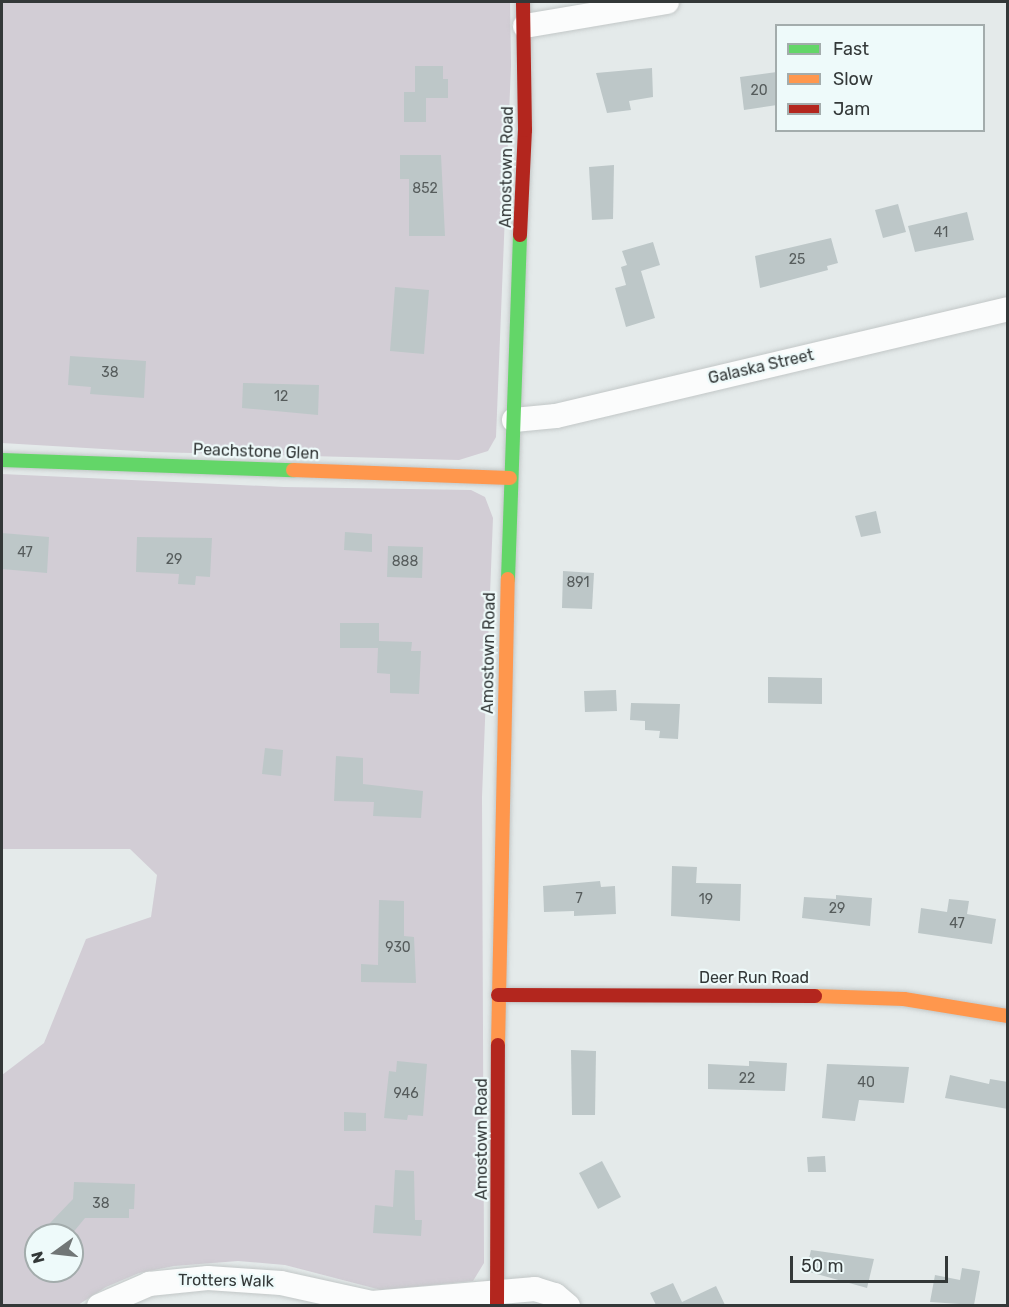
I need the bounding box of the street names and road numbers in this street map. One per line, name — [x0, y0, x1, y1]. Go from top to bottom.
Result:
street label: Amostown Road — [496, 106, 518, 228]
street label: Galaska Street — [706, 346, 816, 388]
street label: Peachstone Glen — [193, 440, 319, 464]
street label: Amostown Road — [478, 592, 500, 714]
street label: Deer Run Road — [699, 968, 809, 988]
street label: Amostown Road — [472, 1078, 492, 1200]
street label: Trotters Walk — [178, 1271, 274, 1291]

